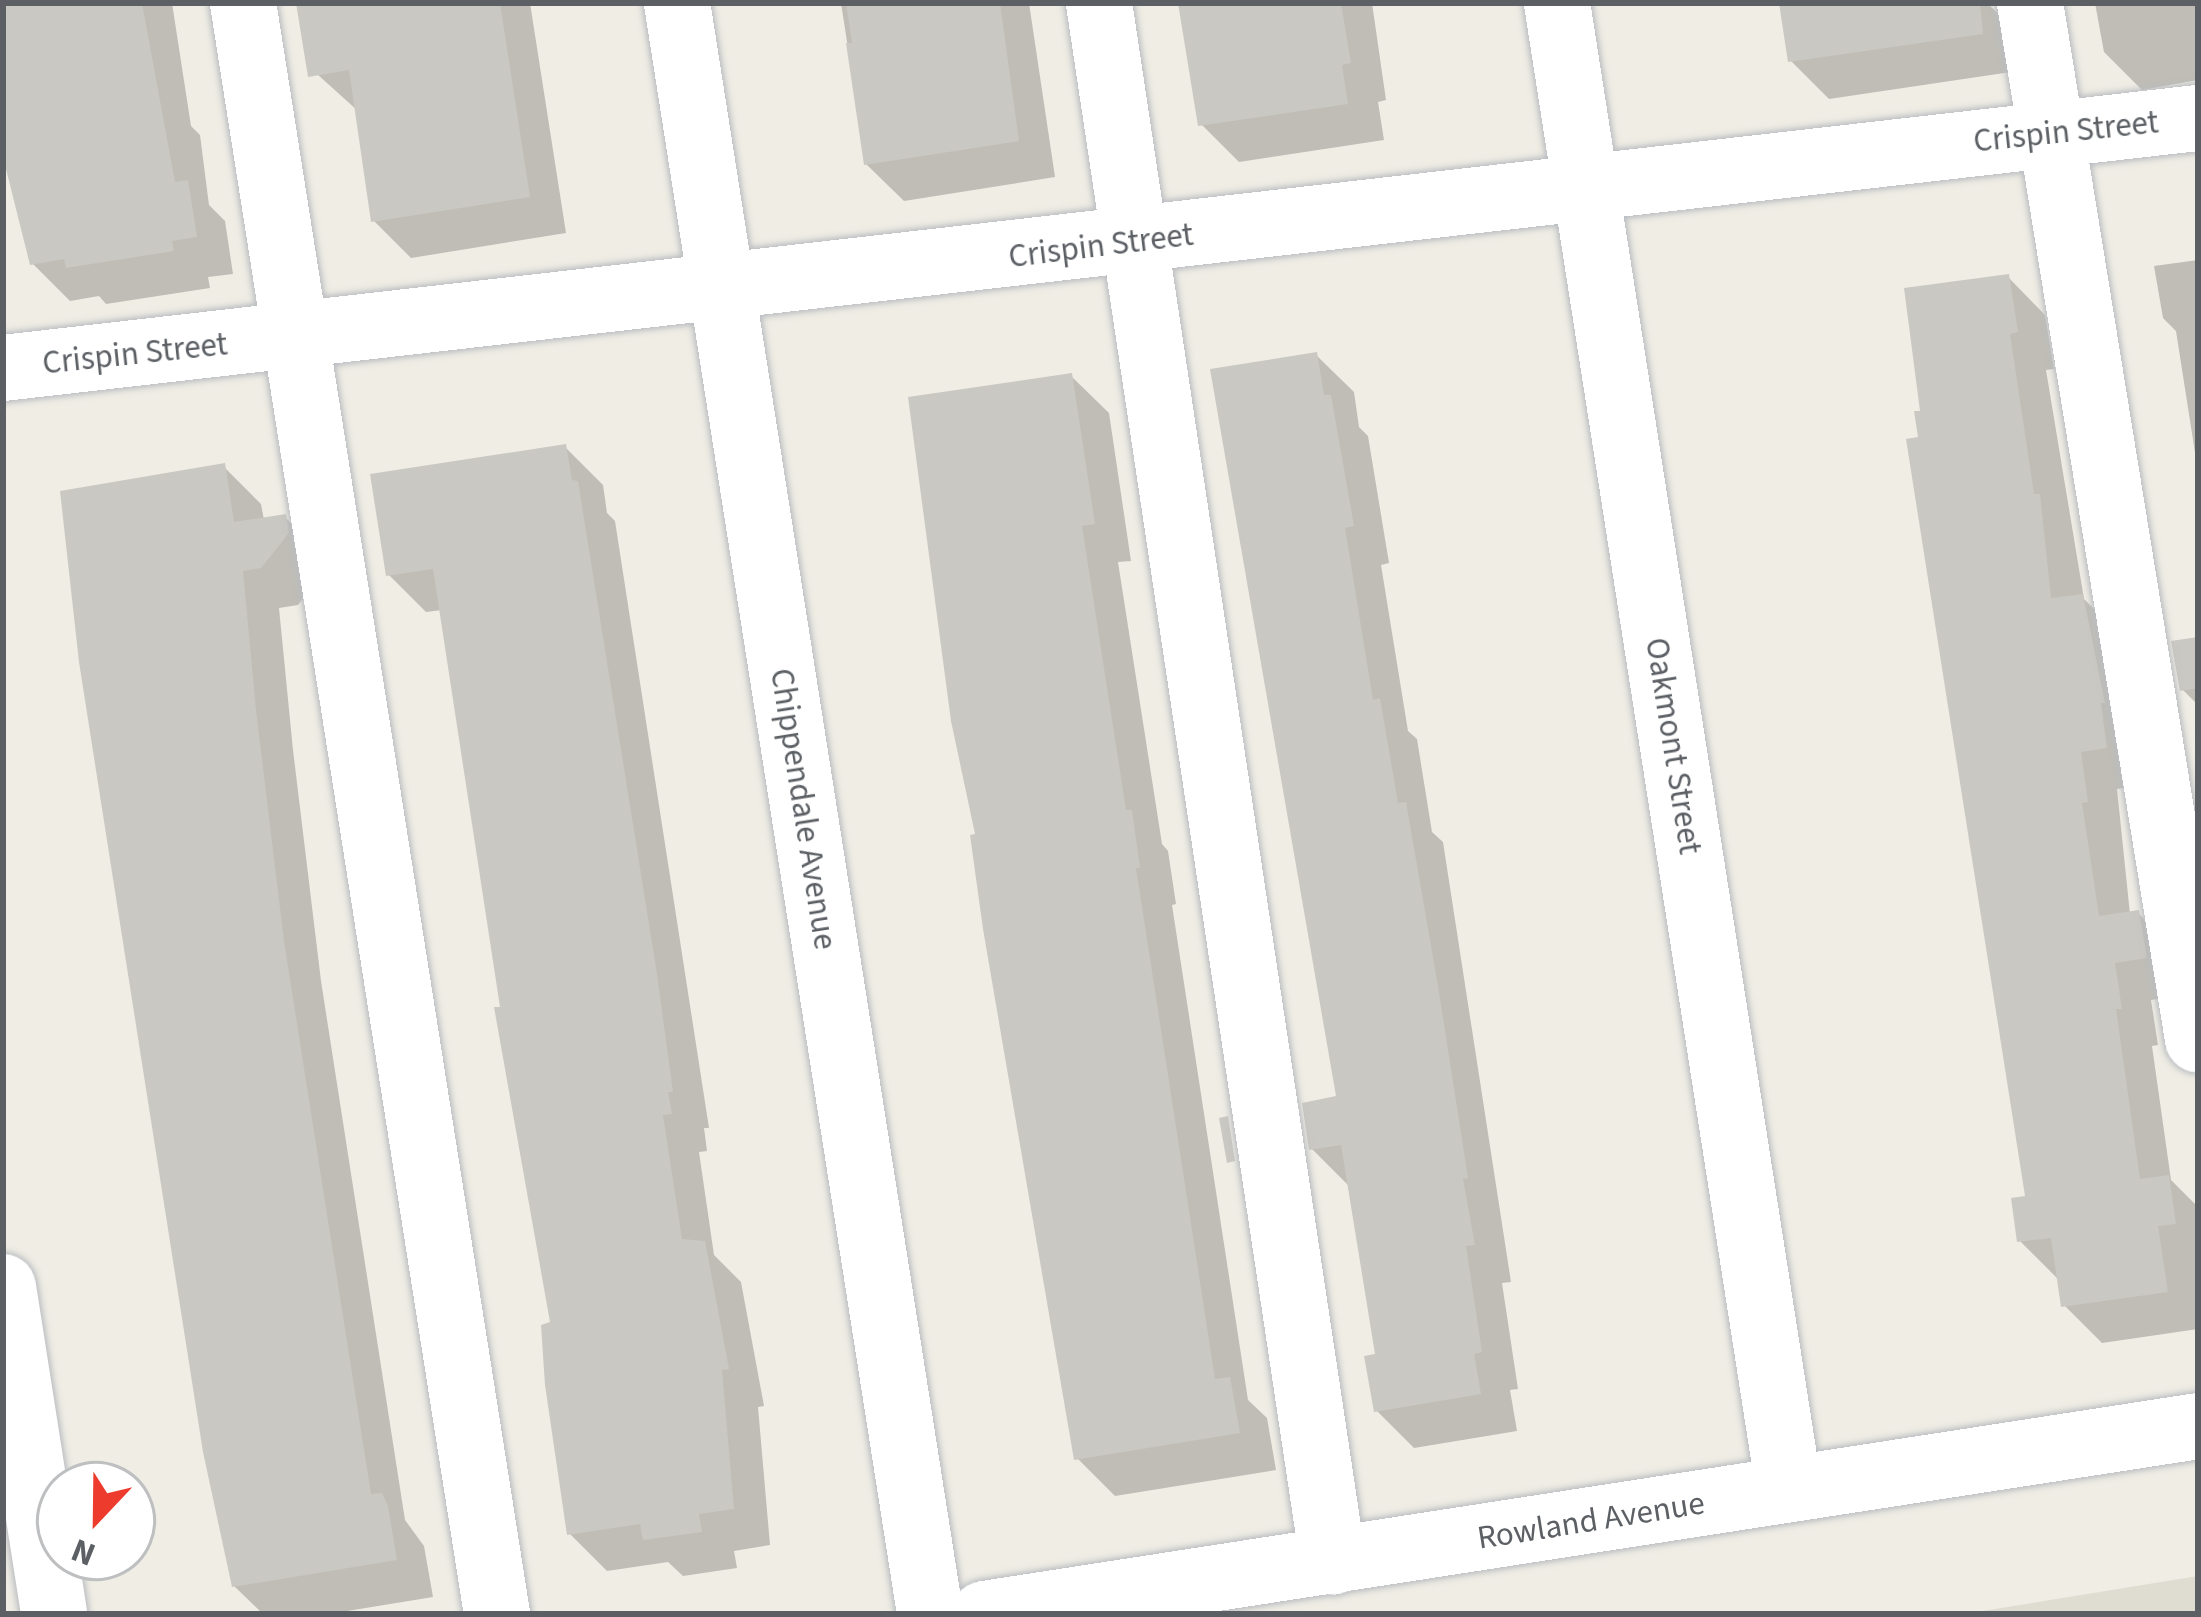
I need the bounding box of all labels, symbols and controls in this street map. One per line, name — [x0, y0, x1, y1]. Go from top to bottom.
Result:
street label: Crispin Street — [1971, 103, 2161, 161]
street label: Crispin Street — [1006, 215, 1196, 277]
street label: Crispin Street — [40, 325, 230, 383]
street label: Oakmont Street — [1636, 635, 1710, 857]
street label: Chippendale Avenue — [761, 666, 845, 952]
north arrow — [36, 1461, 156, 1581]
street label: Rowland Avenue — [1474, 1483, 1708, 1559]
text: N — [64, 1526, 102, 1578]

